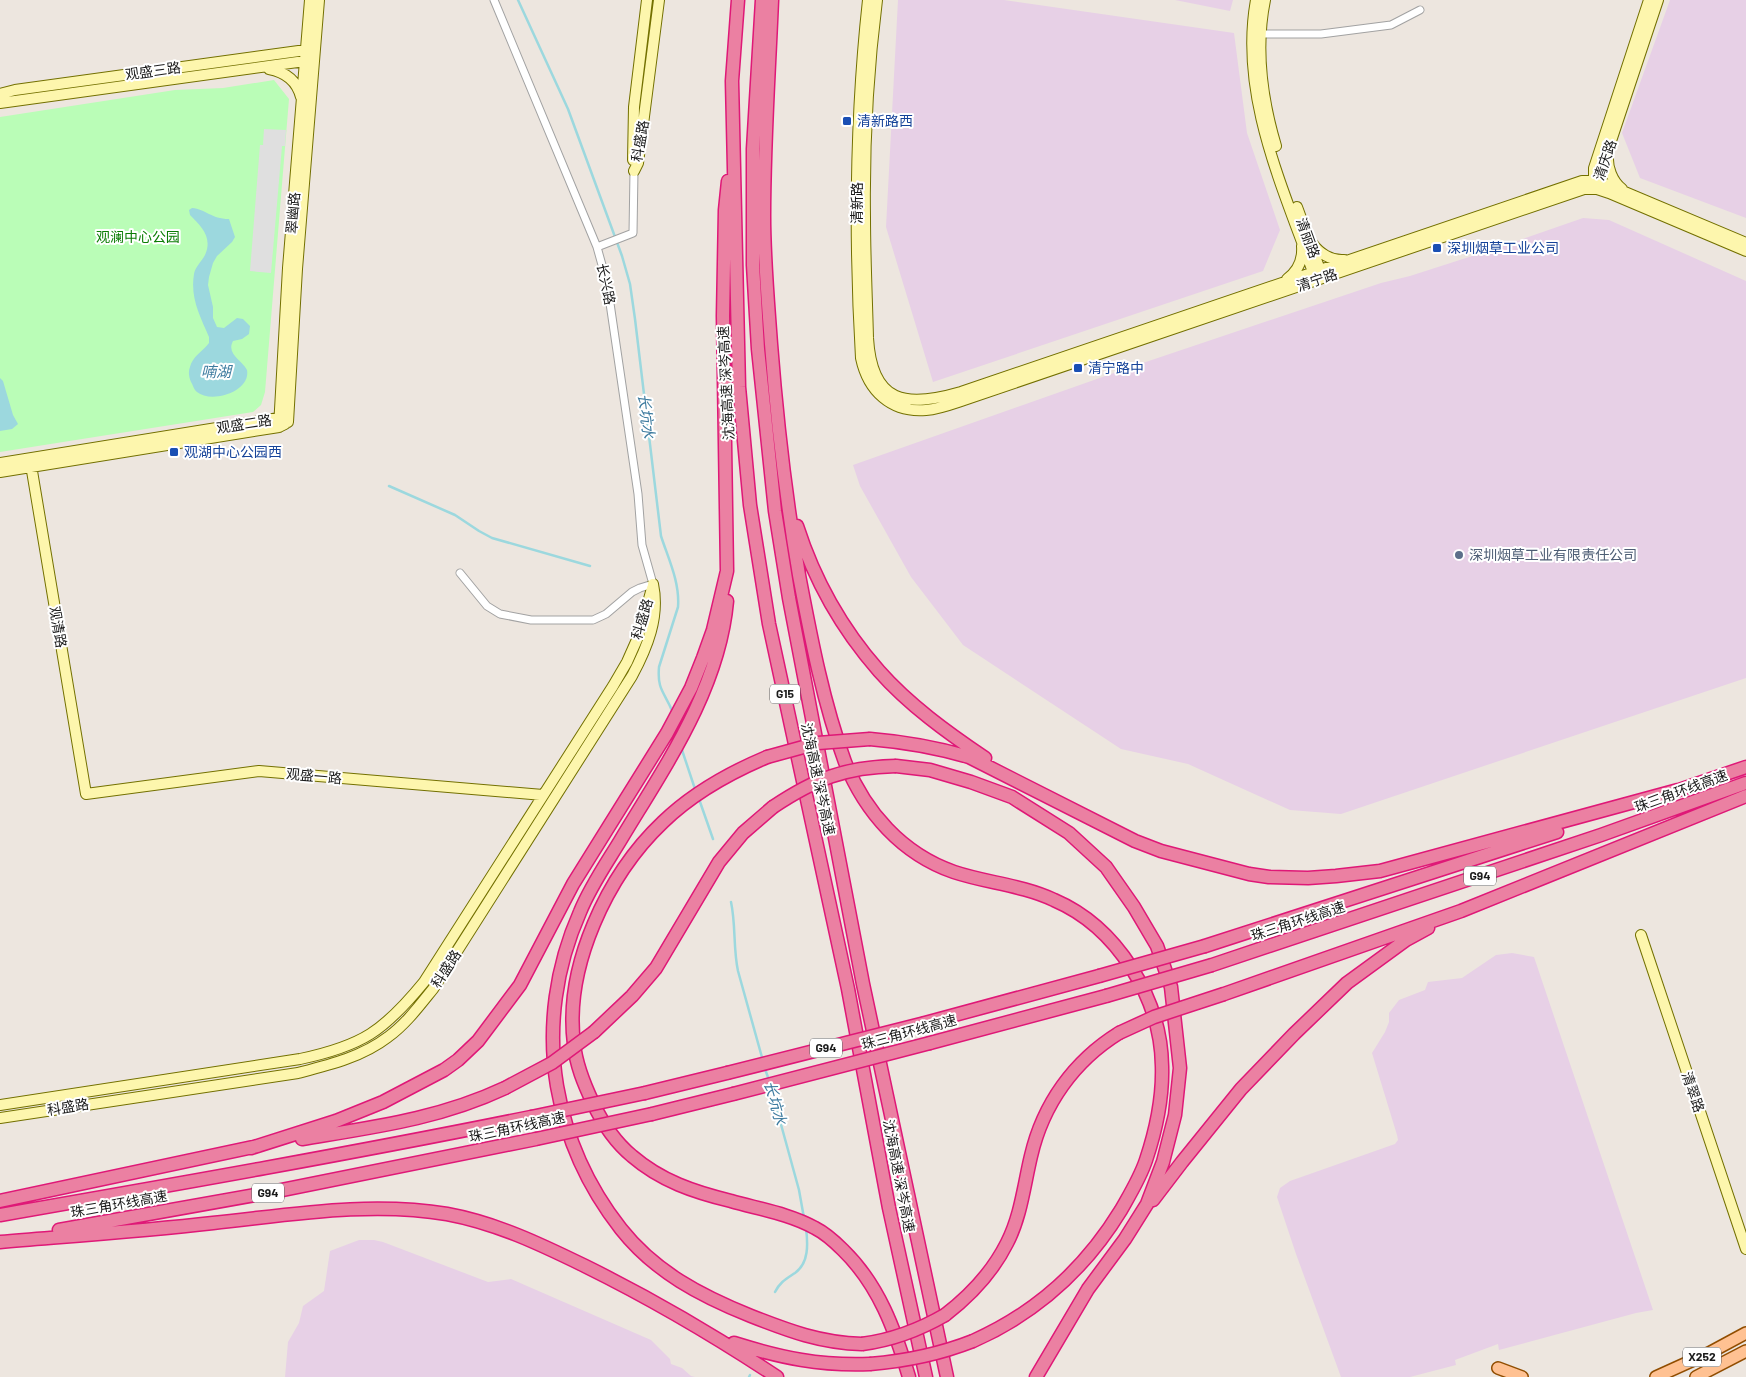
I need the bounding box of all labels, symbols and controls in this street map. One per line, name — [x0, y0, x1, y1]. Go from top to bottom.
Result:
street label: 观盛三路 — [124, 58, 182, 83]
place label: 清新路西 — [857, 112, 913, 129]
marker: 清新路西 — [841, 115, 853, 127]
street label: 科盛路 — [627, 119, 652, 163]
street label: 清庆路 — [1590, 137, 1619, 182]
street label: 清新路 — [848, 182, 865, 224]
street label: 翠幽路 — [282, 191, 303, 235]
street label: 清丽路 — [1293, 215, 1324, 260]
park label: 观澜中心公园 — [96, 228, 180, 245]
place label: 深圳烟草工业公司 — [1447, 239, 1559, 256]
marker: 深圳烟草工业公司 — [1431, 242, 1443, 254]
street label: 长兴路 — [594, 262, 619, 306]
street label: 清宁路 — [1294, 265, 1339, 294]
street label: 沈海高速 深岑高速 — [714, 325, 737, 441]
place label: 清宁路中 — [1088, 359, 1144, 376]
water label: 喃湖 — [201, 362, 233, 380]
marker: 清宁路中 — [1072, 362, 1084, 374]
water label: 长坑水 — [635, 392, 659, 440]
street label: 观盛二路 — [215, 411, 273, 436]
place label: 观湖中心公园西 — [184, 443, 282, 460]
marker: 观湖中心公园西 — [168, 446, 180, 458]
place label: 深圳烟草工业有限责任公司 — [1469, 546, 1637, 563]
marker: 深圳烟草工业有限责任公司 — [1453, 549, 1465, 561]
street label: 科盛路 — [627, 596, 656, 641]
street label: 观清路 — [46, 605, 71, 649]
road number: G15 — [770, 684, 800, 704]
street label: 沈海高速 深岑高速 — [798, 721, 839, 837]
street label: 观盛一路 — [285, 765, 343, 786]
street label: 珠三角环线高速 — [1632, 766, 1730, 815]
road number: G94 — [1464, 866, 1496, 886]
street label: 珠三角环线高速 — [1249, 897, 1347, 944]
street label: 科盛路 — [427, 946, 464, 991]
street label: 珠三角环线高速 — [859, 1011, 958, 1052]
road number: G94 — [810, 1038, 842, 1058]
street label: 清翠路 — [1679, 1069, 1708, 1114]
water label: 长坑水 — [761, 1079, 791, 1128]
street label: 科盛路 — [46, 1095, 90, 1118]
street label: 珠三角环线高速 — [467, 1108, 567, 1145]
street label: 沈海高速 深岑高速 — [880, 1118, 919, 1234]
road number: G94 — [252, 1184, 284, 1202]
street label: 珠三角环线高速 — [69, 1187, 169, 1220]
road number: X252 — [1683, 1348, 1721, 1366]

